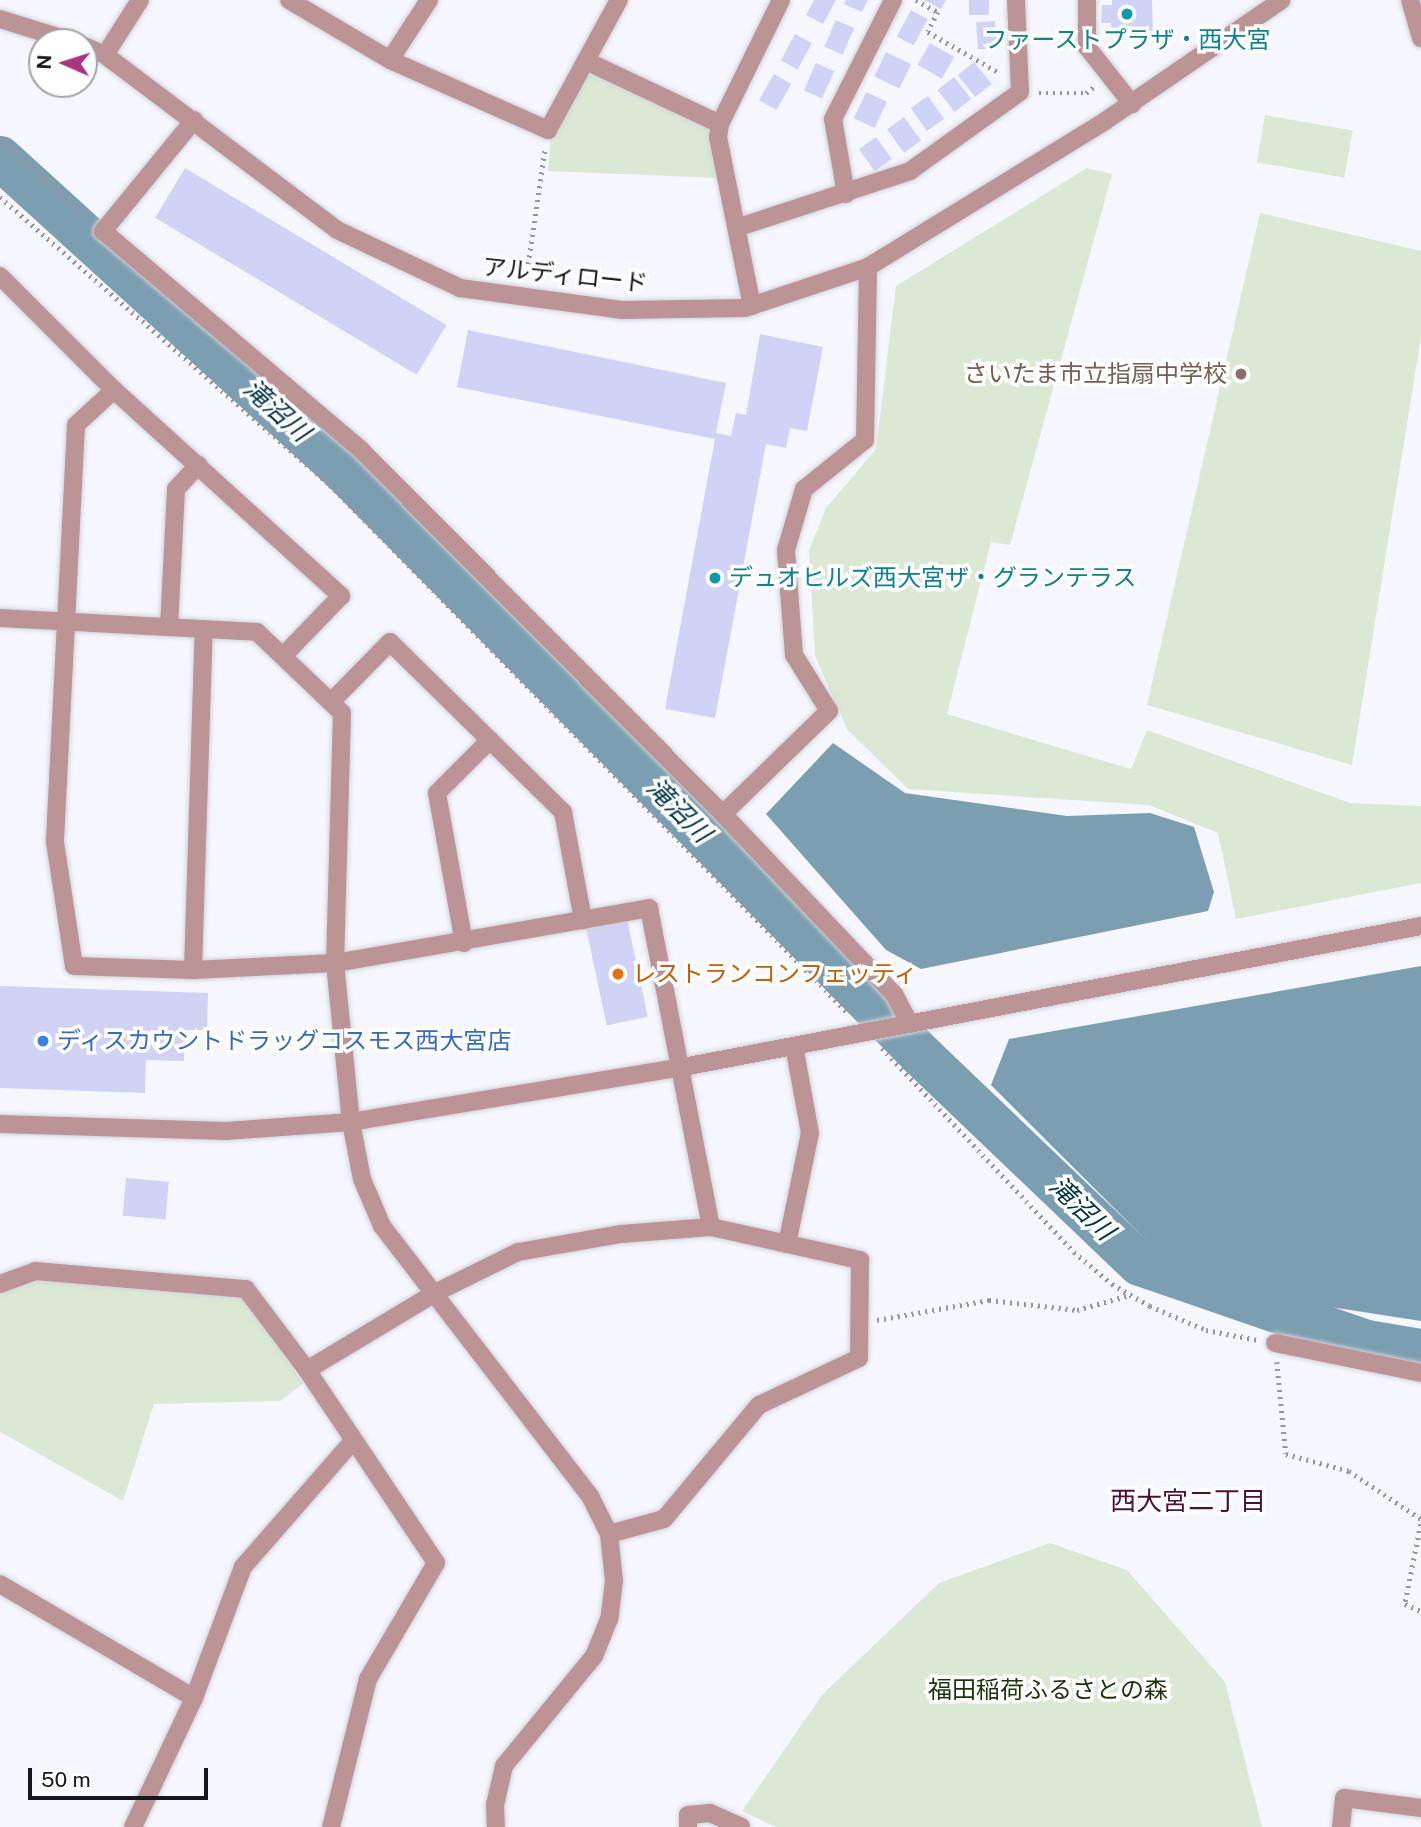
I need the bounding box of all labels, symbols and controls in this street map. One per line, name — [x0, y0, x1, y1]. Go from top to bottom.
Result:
marker: ファーストプラザ・西大宮 — [1119, 6, 1135, 22]
place label: ファーストプラザ・西大宮 — [983, 26, 1271, 54]
north arrow — [28, 28, 98, 98]
text: N — [33, 54, 55, 70]
street label: アルディロード — [480, 252, 650, 298]
place label: さいたま市立指扇中学校 — [963, 360, 1227, 388]
marker: さいたま市立指扇中学校 — [1233, 366, 1249, 382]
water label: 滝沼川 — [238, 372, 316, 448]
place label: デュオヒルズ西大宮ザ・グランテラス — [729, 564, 1137, 592]
marker: デュオヒルズ西大宮ザ・グランテラス — [707, 570, 723, 586]
water label: 滝沼川 — [640, 771, 718, 849]
place label: レストランコンフェッティ — [632, 960, 920, 988]
marker: レストランコンフェッティ — [610, 966, 626, 982]
place label: ディスカウントドラッグコスモス西大宮店 — [57, 1027, 513, 1055]
marker: ディスカウントドラッグコスモス西大宮店 — [35, 1033, 51, 1049]
water label: 滝沼川 — [1043, 1170, 1121, 1246]
district label: 西大宮二丁目 — [1110, 1485, 1266, 1517]
park label: 福田稲荷ふるさとの森 — [928, 1676, 1168, 1704]
scale bar — [32, 1754, 212, 1798]
text: 50 m — [41, 1767, 91, 1792]

